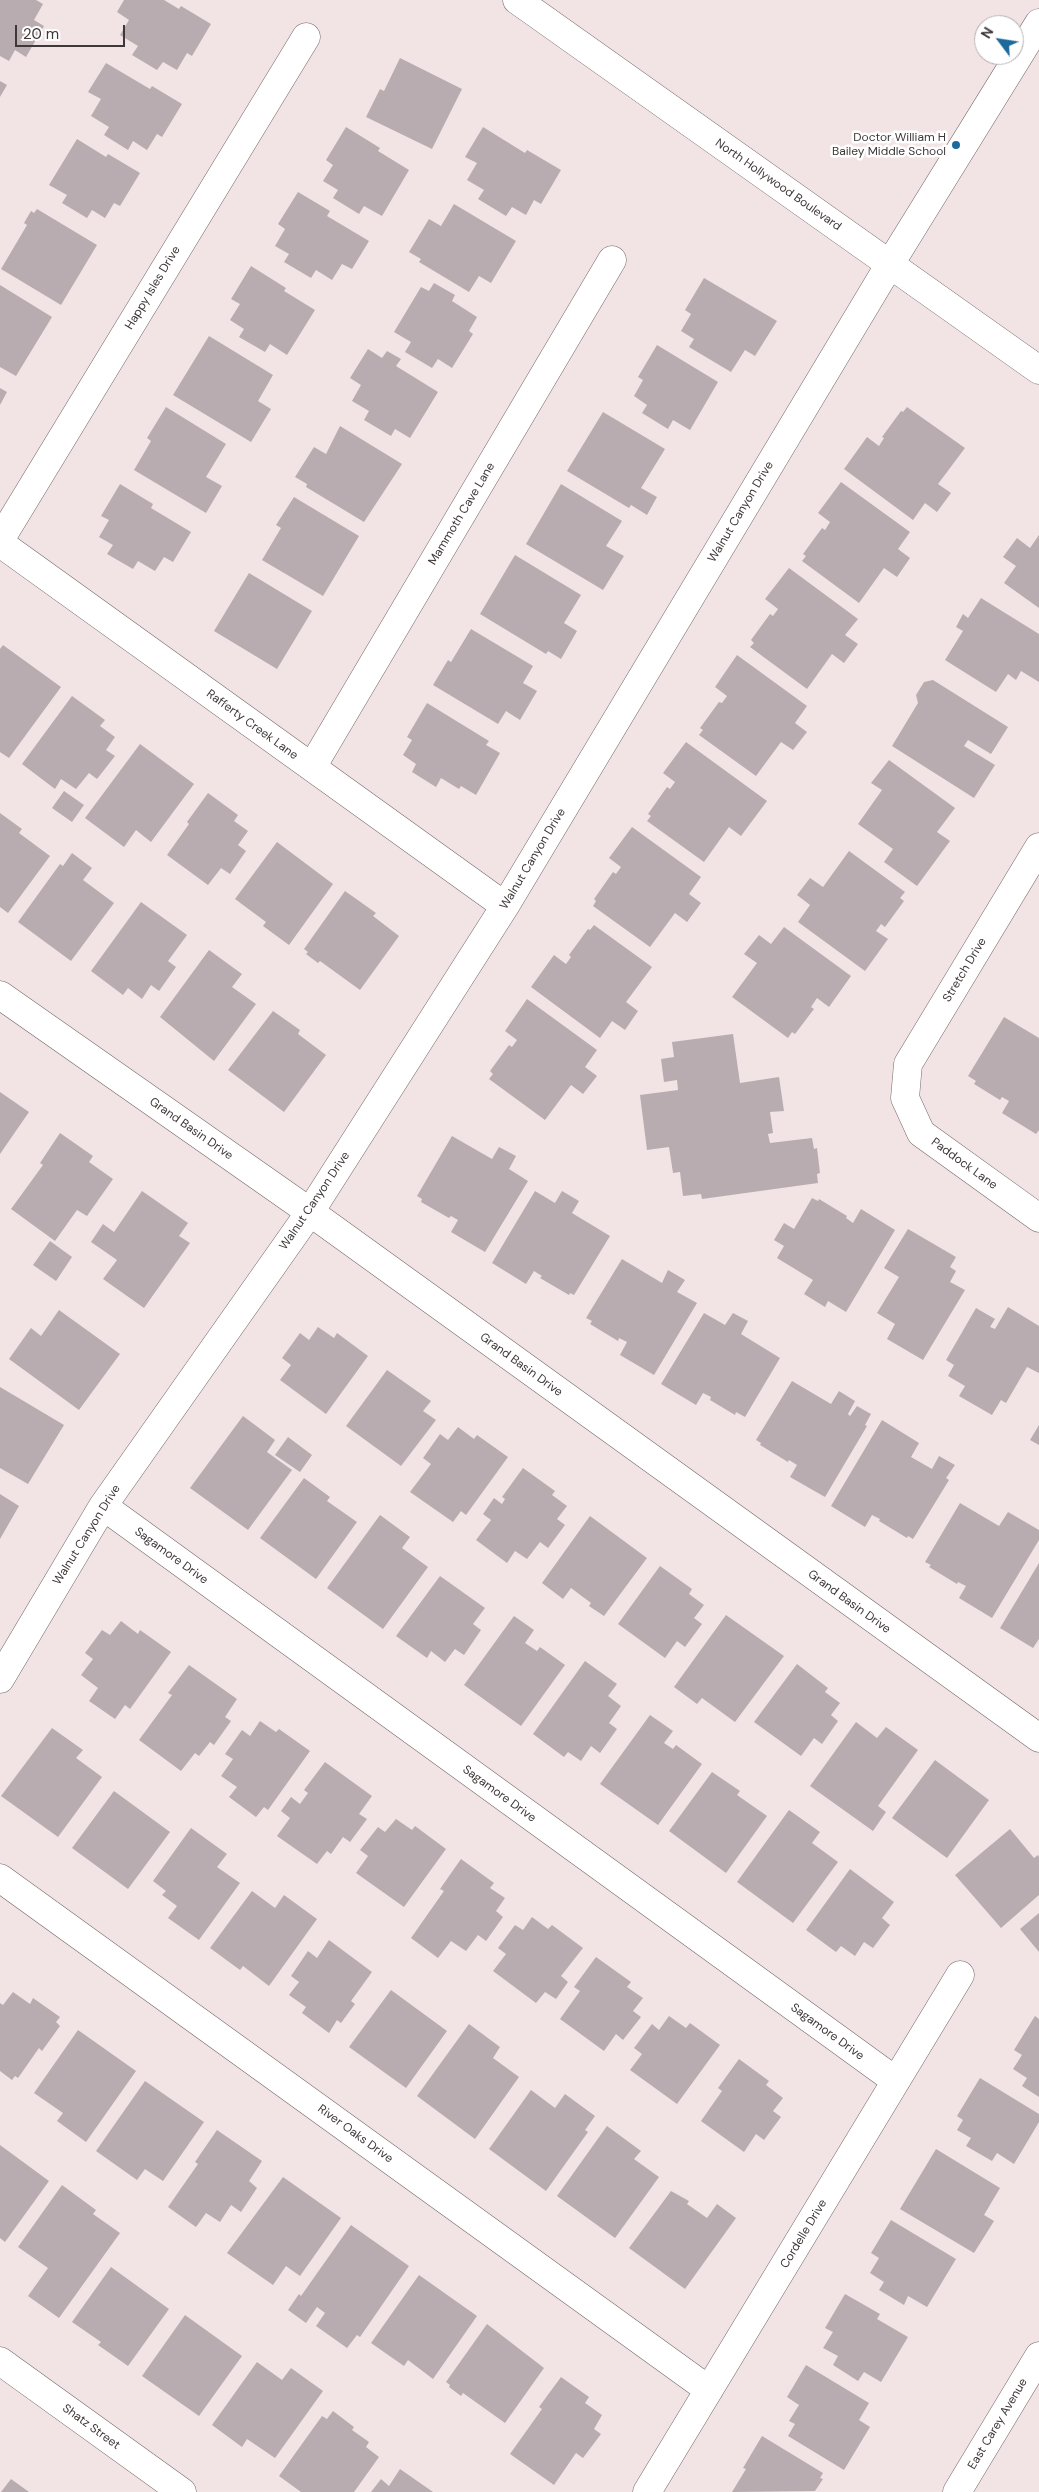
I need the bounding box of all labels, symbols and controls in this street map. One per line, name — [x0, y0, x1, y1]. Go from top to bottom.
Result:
scale bar — [18, 15, 128, 47]
north arrow — [974, 15, 1024, 65]
text: 20 m — [23, 24, 59, 44]
text: N — [977, 24, 997, 42]
place label: Doctor William H Bailey Middle School — [832, 131, 946, 159]
street label: North Hollywood Boulevard — [712, 136, 844, 234]
marker: Doctor William H Bailey Middle School — [950, 139, 962, 151]
street label: Happy Isles Drive — [122, 244, 184, 332]
street label: Walnut Canyon Drive — [705, 459, 777, 565]
street label: Mammoth Cave Lane — [426, 460, 498, 568]
street label: Rafferty Creek Lane — [203, 687, 301, 763]
street label: Walnut Canyon Drive — [497, 806, 569, 912]
street label: Stretch Drive — [940, 935, 990, 1005]
street label: Grand Basin Drive — [146, 1095, 236, 1163]
street label: Paddock Lane — [928, 1135, 1000, 1193]
street label: Walnut Canyon Drive — [277, 1149, 353, 1253]
street label: Grand Basin Drive — [477, 1330, 565, 1400]
street label: Walnut Canyon Drive — [50, 1482, 124, 1588]
street label: Sagamore Drive — [132, 1525, 210, 1587]
street label: Grand Basin Drive — [805, 1567, 893, 1637]
street label: Sagamore Drive — [460, 1763, 538, 1825]
street label: Sagamore Drive — [788, 2001, 866, 2063]
street label: River Oaks Drive — [315, 2102, 395, 2166]
street label: Cordelle Drive — [778, 2197, 830, 2271]
street label: East Carey Avenue — [965, 2376, 1031, 2472]
street label: Shatz Street — [59, 2401, 123, 2453]

